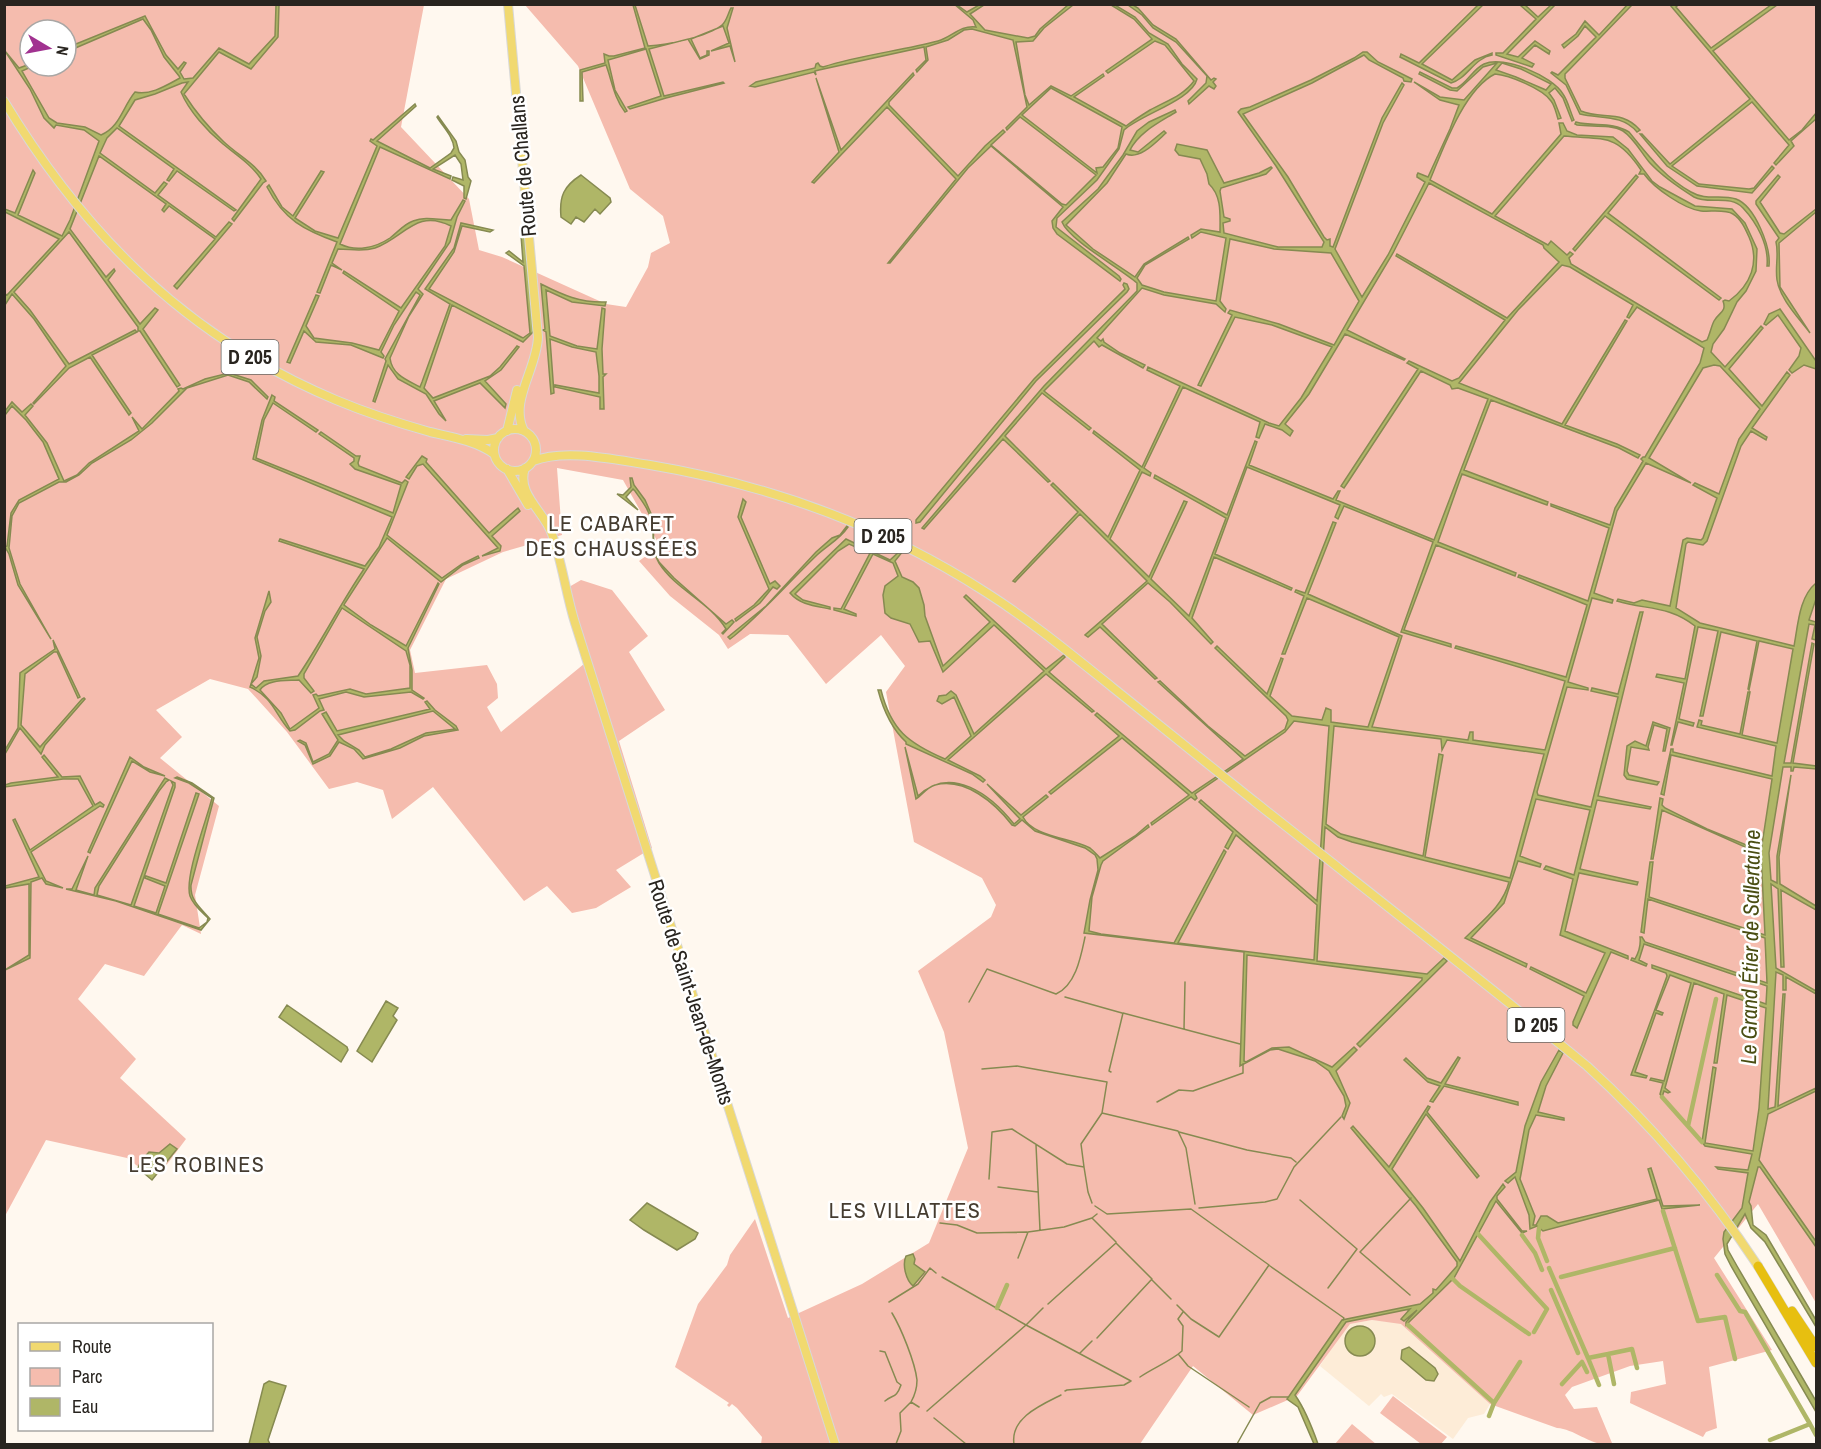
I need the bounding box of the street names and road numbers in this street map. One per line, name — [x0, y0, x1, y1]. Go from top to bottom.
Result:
street label: Route de Challans — [502, 94, 543, 238]
road number: D 205 — [222, 340, 278, 374]
road number: D 205 — [854, 519, 912, 553]
street label: Route de Saint-Jean-de-Monts — [641, 875, 742, 1108]
road number: D 205 — [1508, 1008, 1564, 1042]

